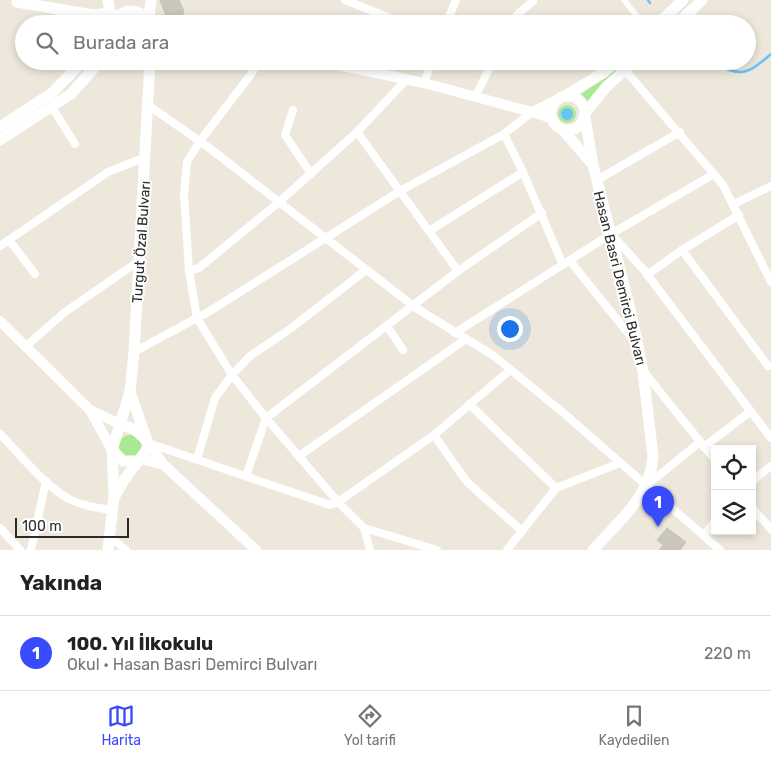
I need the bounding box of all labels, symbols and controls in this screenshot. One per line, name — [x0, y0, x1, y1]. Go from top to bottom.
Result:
search box — [15, 15, 756, 70]
icon: search — [33, 29, 61, 57]
text: Burada ara — [73, 31, 169, 54]
street label: Turgut Özal Bulvarı — [129, 180, 154, 304]
street label: Hasan Basri Demirci Bulvarı — [590, 189, 649, 367]
your location — [497, 316, 523, 342]
map controls — [711, 445, 756, 535]
button: locate — [711, 445, 756, 490]
pin: 1 — [642, 486, 674, 527]
button: layers — [711, 490, 756, 535]
scale bar — [15, 515, 129, 538]
text: 100 m — [22, 518, 62, 535]
text: Yakında — [20, 570, 102, 595]
text: 100. Yıl İlkokulu — [67, 632, 213, 655]
text: 1 — [32, 644, 40, 663]
text: 220 m — [704, 644, 751, 663]
text: Okul · Hasan Basri Demirci Bulvarı — [67, 655, 317, 674]
tab: Harita — [101, 702, 141, 749]
tab: Yol tarifi — [344, 702, 396, 749]
tab: Kaydedilen — [599, 702, 670, 749]

